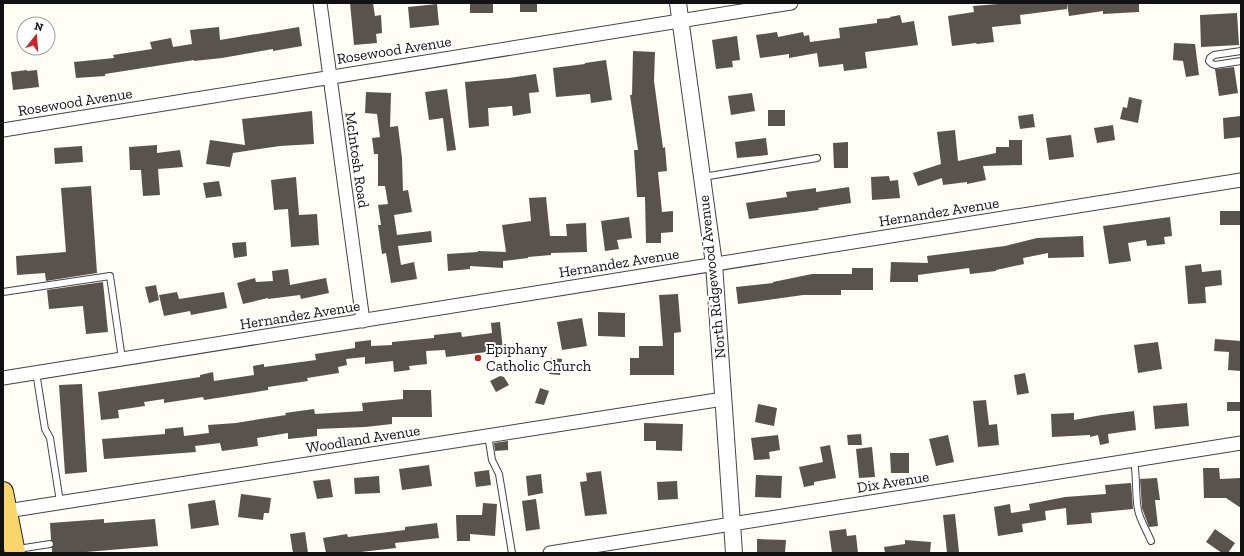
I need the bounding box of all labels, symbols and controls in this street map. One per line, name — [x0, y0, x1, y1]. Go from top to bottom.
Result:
north arrow — [16, 16, 56, 56]
text: N — [33, 19, 45, 35]
street label: Rosewood Avenue — [335, 32, 453, 68]
street label: Rosewood Avenue — [16, 84, 134, 120]
street label: McIntosh Road — [341, 111, 373, 210]
street label: North Ridgewood Avenue — [694, 194, 730, 360]
street label: Hernandez Avenue — [878, 194, 1000, 230]
street label: Hernandez Avenue — [558, 245, 680, 281]
street label: Hernandez Avenue — [239, 297, 361, 333]
place label: Epiphany Catholic Church — [486, 340, 592, 375]
marker: Epiphany Catholic Church — [473, 353, 483, 363]
street label: Woodland Avenue — [305, 421, 421, 457]
street label: Dix Avenue — [856, 467, 930, 497]

